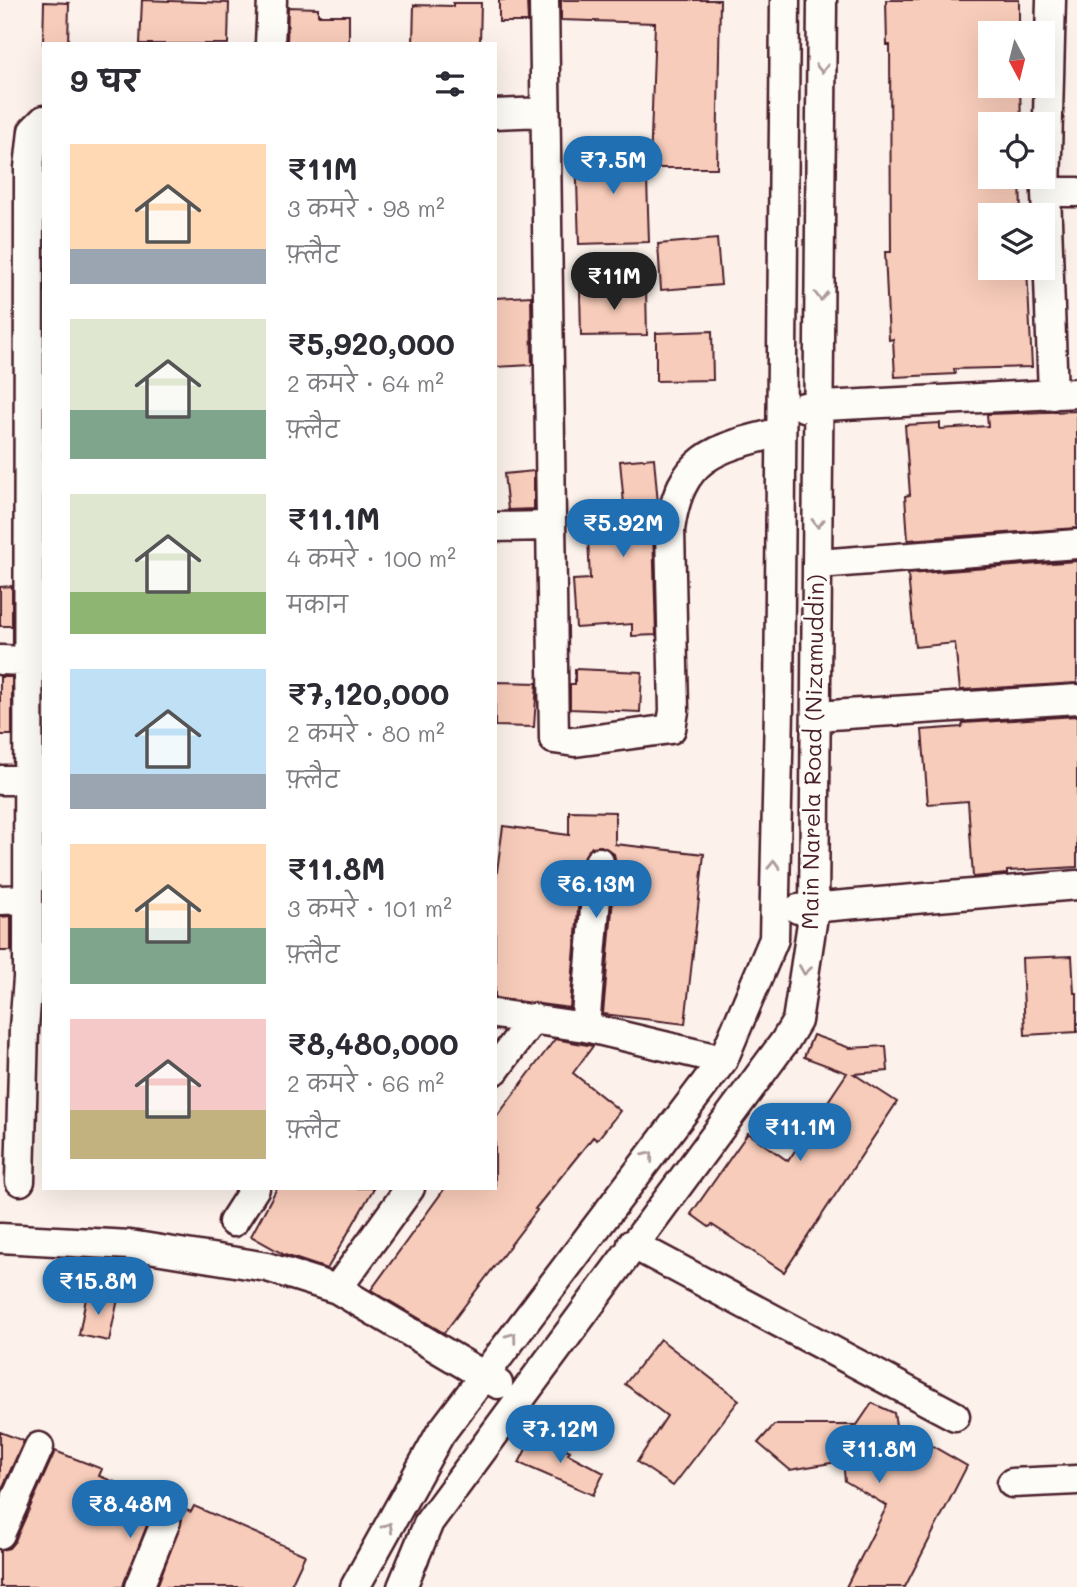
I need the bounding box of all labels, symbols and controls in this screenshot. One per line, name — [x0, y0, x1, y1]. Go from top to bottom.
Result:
north arrow — [978, 21, 1055, 98]
map controls — [978, 21, 1055, 280]
text: 9 घर — [70, 60, 139, 100]
one-way arrow — [814, 63, 830, 74]
icon: filters — [431, 65, 469, 103]
button: locate — [978, 112, 1055, 189]
pin: ₹7.5M — [564, 136, 662, 196]
text: ₹7.5M — [579, 144, 647, 174]
text: ₹11M — [287, 148, 358, 188]
icon: home — [126, 172, 210, 256]
text: 3 कमरे · 98 m² — [287, 193, 445, 223]
button: layers — [978, 203, 1055, 280]
text: फ़्लैट — [287, 239, 339, 269]
pin: ₹11M — [573, 252, 655, 312]
text: ₹11M — [587, 260, 641, 290]
one-way arrow — [813, 291, 829, 301]
text: ₹5,920,000 — [287, 323, 455, 363]
icon: home — [126, 347, 210, 431]
text: 2 कमरे · 64 m² — [287, 368, 444, 398]
text: फ़्लैट — [287, 414, 339, 444]
text: ₹11.1M — [287, 498, 380, 538]
pin: ₹5.92M — [566, 500, 680, 559]
text: ₹5.92M — [582, 507, 664, 537]
one-way arrow — [810, 518, 826, 529]
icon: home — [126, 522, 210, 606]
text: 4 कमरे · 100 m² — [287, 543, 456, 573]
street label: Main Narela Road (Nizamuddin) — [794, 574, 830, 930]
text: मकान — [287, 589, 348, 619]
text: ₹7,120,000 — [287, 673, 449, 713]
icon: home — [126, 697, 210, 781]
text: 2 कमरे · 80 m² — [287, 718, 445, 748]
text: फ़्लैट — [287, 764, 339, 794]
text: ₹11.8M — [287, 848, 386, 888]
pin: ₹6.13M — [539, 860, 653, 920]
one-way arrow — [767, 860, 782, 871]
text: ₹6.13M — [557, 868, 635, 898]
icon: home — [126, 872, 210, 956]
text: 3 कमरे · 101 m² — [287, 893, 452, 923]
text: फ़्लैट — [287, 939, 339, 969]
one-way arrow — [797, 965, 812, 976]
text: ₹8,480,000 — [287, 1023, 459, 1063]
icon: home — [126, 1047, 210, 1131]
text: 2 कमरे · 66 m² — [287, 1068, 444, 1098]
pin: ₹11.1M — [743, 1104, 857, 1163]
text: ₹11.1M — [764, 1111, 836, 1141]
text: फ़्लैट — [287, 1114, 339, 1144]
one-way arrow — [641, 1151, 654, 1163]
pin: ₹15.8M — [41, 1258, 155, 1317]
text: ₹15.8M — [59, 1265, 137, 1295]
one-way arrow — [504, 1333, 517, 1345]
pin: ₹7.12M — [503, 1406, 617, 1465]
text: ₹7.12M — [522, 1413, 598, 1443]
pin: ₹11.8M — [822, 1426, 936, 1485]
text: ₹11.8M — [841, 1433, 917, 1463]
pin: ₹8.48M — [73, 1480, 187, 1540]
text: ₹8.48M — [88, 1488, 172, 1518]
one-way arrow — [380, 1522, 393, 1535]

